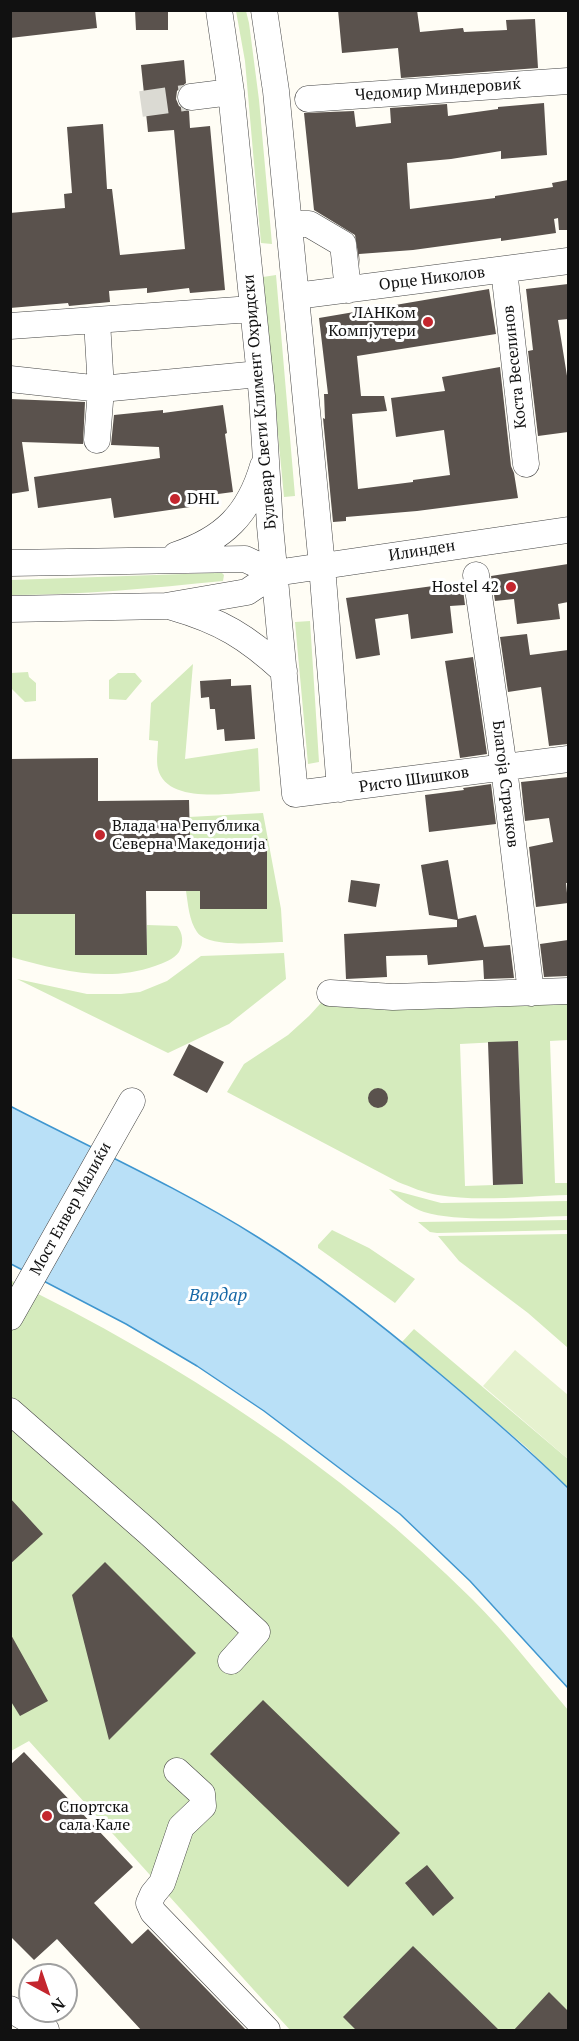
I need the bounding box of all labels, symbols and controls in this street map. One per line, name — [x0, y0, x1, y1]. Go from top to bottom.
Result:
street label: Чедомир Миндеровиќ — [355, 75, 521, 105]
street label: Орце Николов — [378, 263, 486, 295]
street label: Булевар Свети Климент Охридски — [239, 274, 281, 530]
place label: ЛАНКом Компјутери — [328, 303, 416, 341]
street label: Коста Веселинов — [499, 304, 531, 430]
marker: ЛАНКом Компјутери — [421, 315, 435, 329]
place label: DHL — [187, 489, 219, 509]
marker: DHL — [168, 492, 182, 506]
street label: Илинден — [387, 536, 457, 566]
place label: Hostel 42 — [432, 577, 499, 597]
marker: Hostel 42 — [504, 580, 518, 594]
street label: Благоја Страчков — [488, 719, 522, 849]
street label: Ристо Шишков — [358, 763, 470, 797]
place label: Влада на Република Северна Македонија — [112, 816, 266, 854]
marker: Влада на Република Северна Македонија — [93, 828, 107, 842]
street label: Мост Енвер Малиќи — [26, 1139, 116, 1279]
water label: Вардар — [189, 1285, 247, 1307]
place label: Спортска сала Кале — [59, 1797, 130, 1835]
marker: Спортска сала Кале — [40, 1809, 54, 1823]
north arrow — [18, 1963, 78, 2023]
text: N — [47, 1993, 70, 2018]

